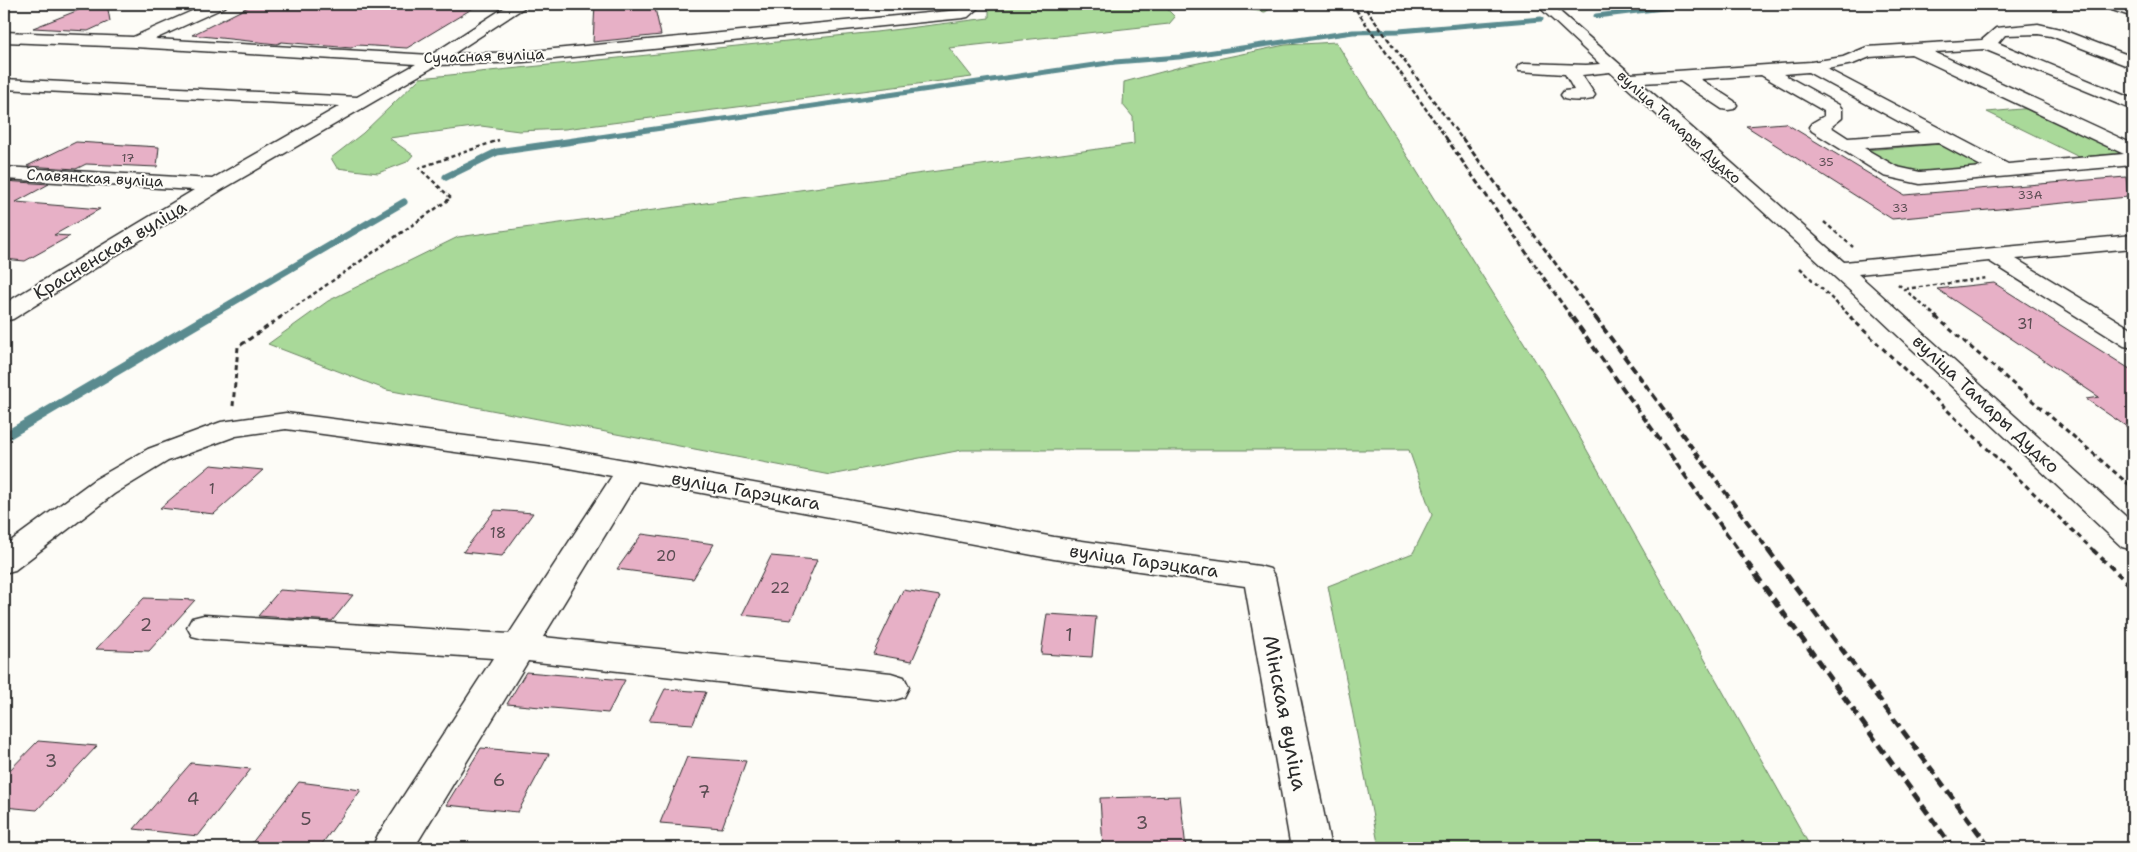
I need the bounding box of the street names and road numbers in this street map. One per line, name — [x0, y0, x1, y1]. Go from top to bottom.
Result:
street label: Сучасная вуліца — [423, 44, 545, 68]
street label: вуліца Тамары Дудко — [1613, 66, 1745, 188]
street label: Славянская вуліца — [26, 164, 165, 192]
street label: Красненская вуліца — [29, 195, 191, 305]
street label: вуліца Тамары Дудко — [1907, 329, 2065, 479]
street label: вуліца Гарэцкага — [670, 466, 822, 516]
street label: вуліца Гарэцкага — [1068, 539, 1220, 583]
street label: Мінская вуліца — [1256, 633, 1314, 793]

